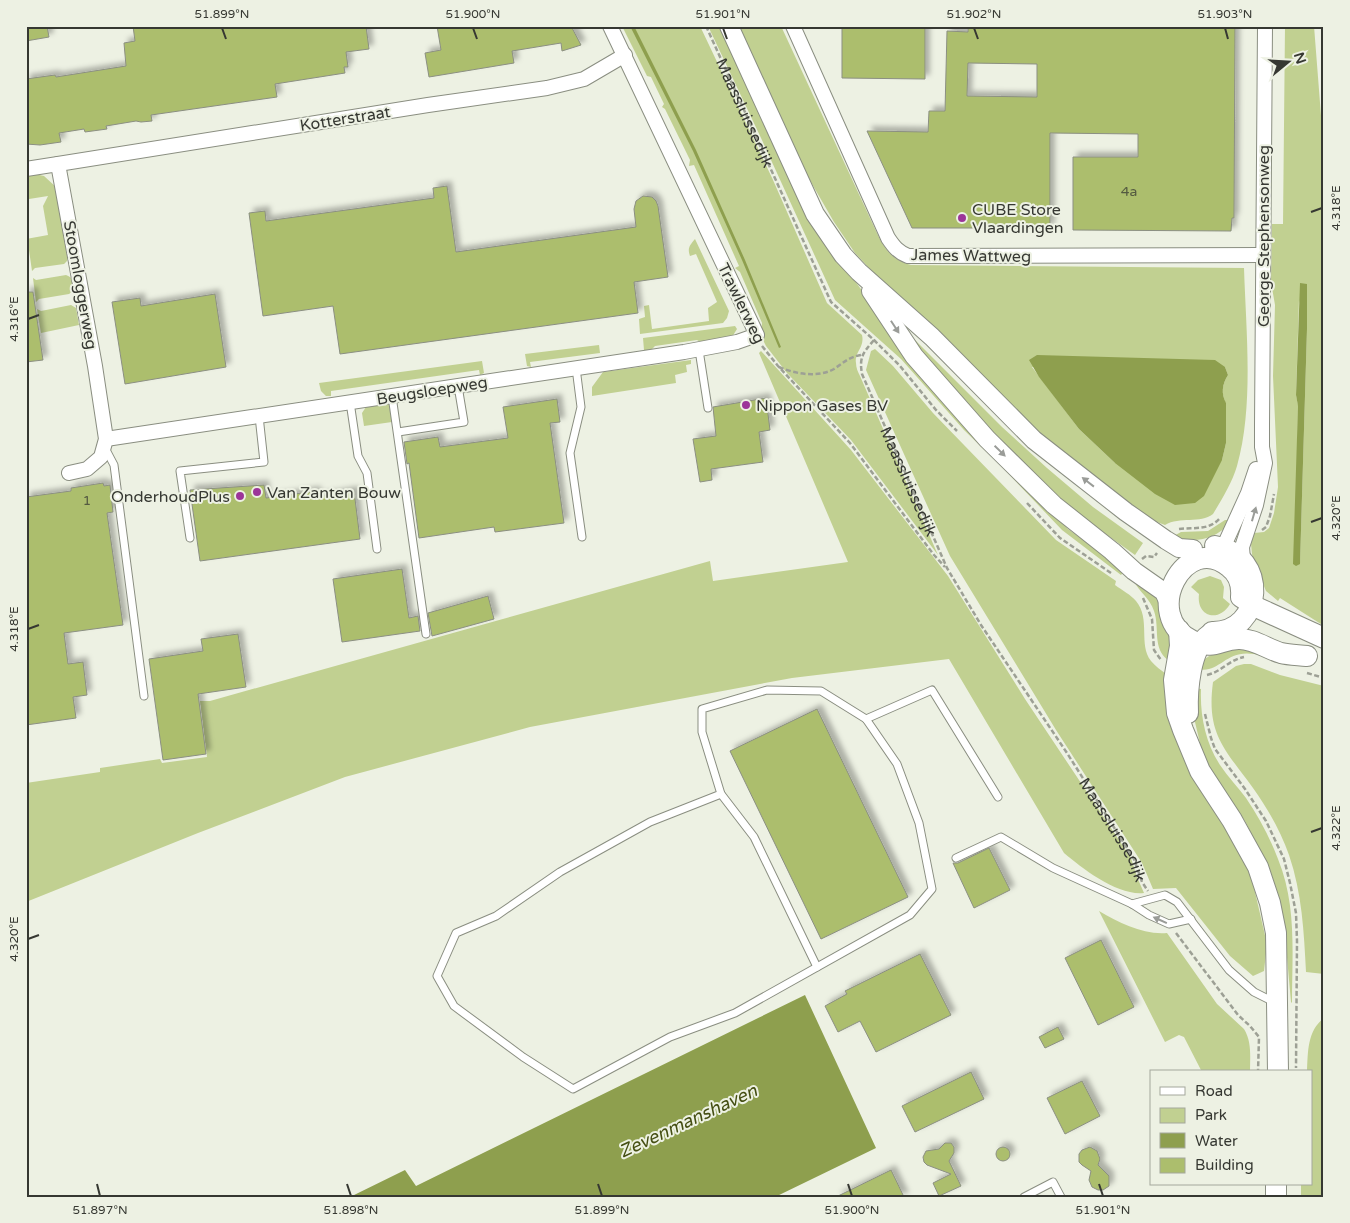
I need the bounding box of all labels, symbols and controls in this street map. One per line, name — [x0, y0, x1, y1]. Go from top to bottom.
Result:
text: 51.899°N — [195, 7, 249, 21]
text: 51.900°N — [446, 7, 500, 21]
text: 51.901°N — [696, 7, 750, 21]
text: 51.902°N — [947, 7, 1001, 21]
text: 51.903°N — [1198, 7, 1252, 21]
north arrow — [1262, 38, 1312, 88]
text: N — [1290, 50, 1310, 66]
street label: Maassluissedijk — [711, 55, 778, 171]
street label: Kotterstraat — [298, 102, 392, 136]
street label: George Stephensonweg — [1254, 145, 1274, 327]
house number: 4a — [1121, 183, 1137, 200]
text: 4.318°E — [1329, 185, 1343, 231]
place label: CUBE Store Vlaardingen — [972, 200, 1064, 238]
marker: CUBE Store Vlaardingen — [956, 212, 968, 224]
street label: Stoomloggerweg — [59, 219, 101, 351]
street label: James Wattweg — [911, 245, 1031, 267]
street label: Trawlerweg — [713, 260, 769, 347]
text: 4.316°E — [7, 296, 21, 342]
one-way arrow — [890, 321, 900, 334]
street label: Beugsloepweg — [375, 372, 489, 410]
place label: Nippon Gases BV — [756, 396, 888, 416]
marker: Nippon Gases BV — [740, 399, 752, 411]
street label: Maassluissedijk — [875, 424, 941, 540]
one-way arrow — [994, 445, 1006, 457]
one-way arrow — [1081, 477, 1095, 487]
place label: Van Zanten Bouw — [267, 483, 401, 503]
marker: Van Zanten Bouw — [251, 486, 263, 498]
place label: OnderhoudPlus — [111, 487, 230, 507]
marker: OnderhoudPlus — [234, 490, 246, 502]
house number: 1 — [83, 492, 91, 509]
text: 4.320°E — [1329, 495, 1343, 541]
one-way arrow — [1250, 506, 1258, 521]
text: 4.318°E — [7, 606, 21, 652]
street label: Maassluissedijk — [1074, 774, 1150, 885]
text: 4.322°E — [1329, 805, 1343, 851]
text: 4.320°E — [7, 916, 21, 962]
one-way arrow — [1153, 916, 1167, 924]
legend — [1150, 1070, 1312, 1186]
water label: Zevenmanshaven — [615, 1079, 761, 1163]
text: Road — [1195, 1082, 1233, 1100]
text: Park — [1195, 1106, 1227, 1124]
text: Water — [1195, 1132, 1238, 1150]
text: Building — [1195, 1156, 1254, 1174]
text: 51.897°N — [72, 1203, 128, 1217]
text: 51.898°N — [324, 1203, 378, 1217]
text: 51.899°N — [575, 1203, 629, 1217]
text: 51.900°N — [825, 1203, 879, 1217]
text: 51.901°N — [1076, 1203, 1130, 1217]

